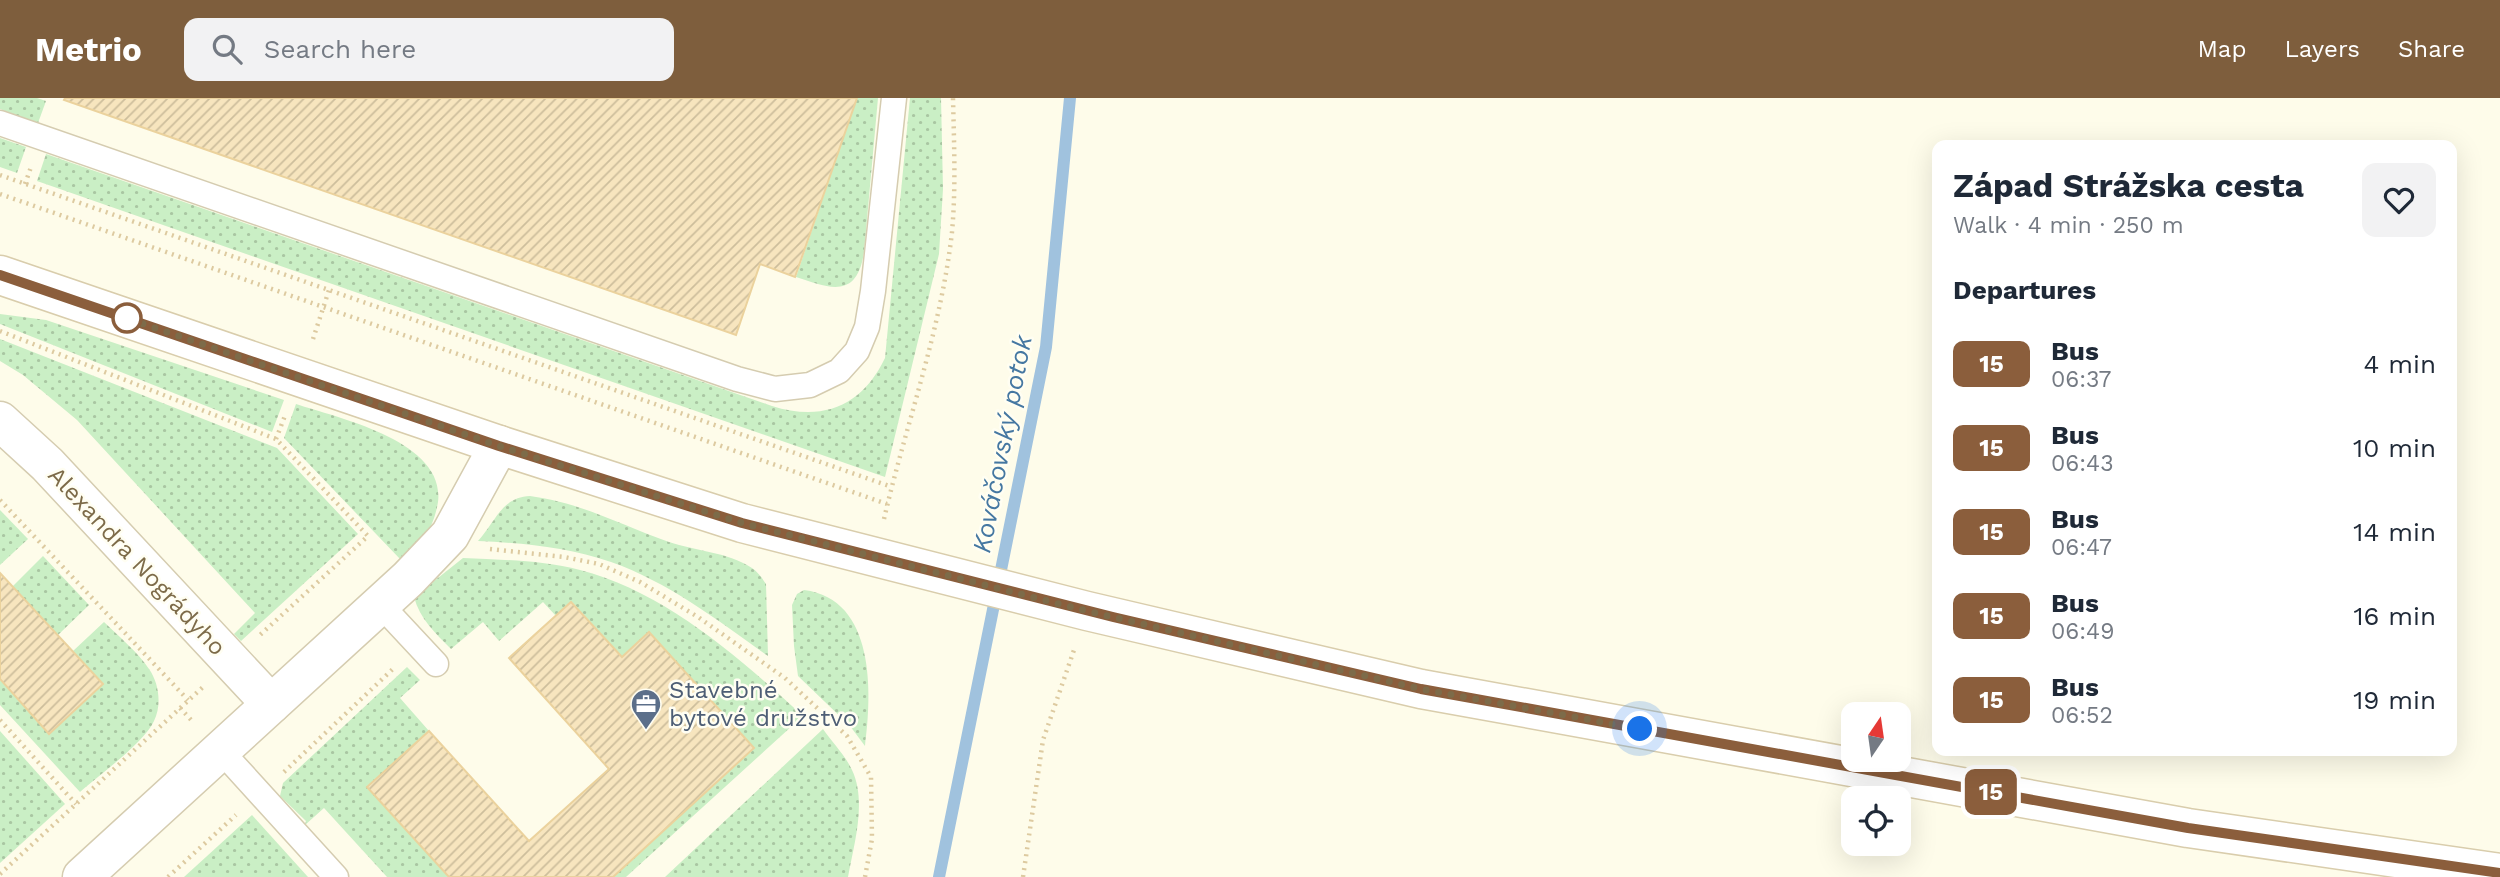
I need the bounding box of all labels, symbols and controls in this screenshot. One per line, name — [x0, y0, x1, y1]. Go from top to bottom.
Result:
search box — [184, 18, 674, 81]
text: Metrio — [35, 30, 142, 69]
icon: search — [208, 30, 246, 68]
text: Search here — [264, 34, 416, 64]
text: Map — [2198, 35, 2246, 63]
text: Layers — [2284, 35, 2360, 63]
text: Share — [2398, 35, 2465, 63]
button: heart — [2362, 163, 2436, 237]
text: Západ Strážska cesta — [1953, 166, 2304, 205]
text: Walk · 4 min · 250 m — [1953, 212, 2184, 239]
text: Departures — [1953, 275, 2096, 305]
unlabelled marker — [112, 303, 142, 333]
water label: Kováčovský potok — [966, 332, 1038, 556]
text: Bus — [2051, 336, 2099, 366]
text: 4 min — [2363, 349, 2436, 379]
text: 15 — [1979, 350, 2004, 378]
text: 06:37 — [2051, 366, 2112, 393]
text: Bus — [2051, 420, 2099, 450]
text: 10 min — [2353, 433, 2436, 463]
text: 15 — [1979, 434, 2004, 462]
text: 06:43 — [2051, 450, 2114, 477]
street label: Alexandra Nográdyho — [42, 461, 232, 661]
text: Bus — [2051, 504, 2099, 534]
text: 14 min — [2353, 517, 2436, 547]
text: 15 — [1979, 518, 2004, 546]
text: 06:47 — [2051, 534, 2112, 561]
text: Bus — [2051, 588, 2099, 618]
text: 16 min — [2353, 601, 2436, 631]
text: 15 — [1979, 602, 2004, 630]
text: 06:49 — [2051, 618, 2114, 645]
text: Bus — [2051, 672, 2099, 702]
place label: Stavebné bytové družstvo — [669, 676, 857, 732]
text: 19 min — [2353, 685, 2436, 715]
text: 15 — [1979, 686, 2004, 714]
office icon: Stavebné bytové družstvo — [629, 687, 663, 731]
north arrow — [1841, 702, 1911, 772]
map controls — [1841, 702, 1911, 856]
text: 06:52 — [2051, 702, 2113, 729]
your location — [1622, 711, 1657, 746]
line badge: 15 — [1960, 769, 2022, 815]
text: 15 — [1979, 778, 2003, 806]
button: locate — [1841, 786, 1911, 856]

